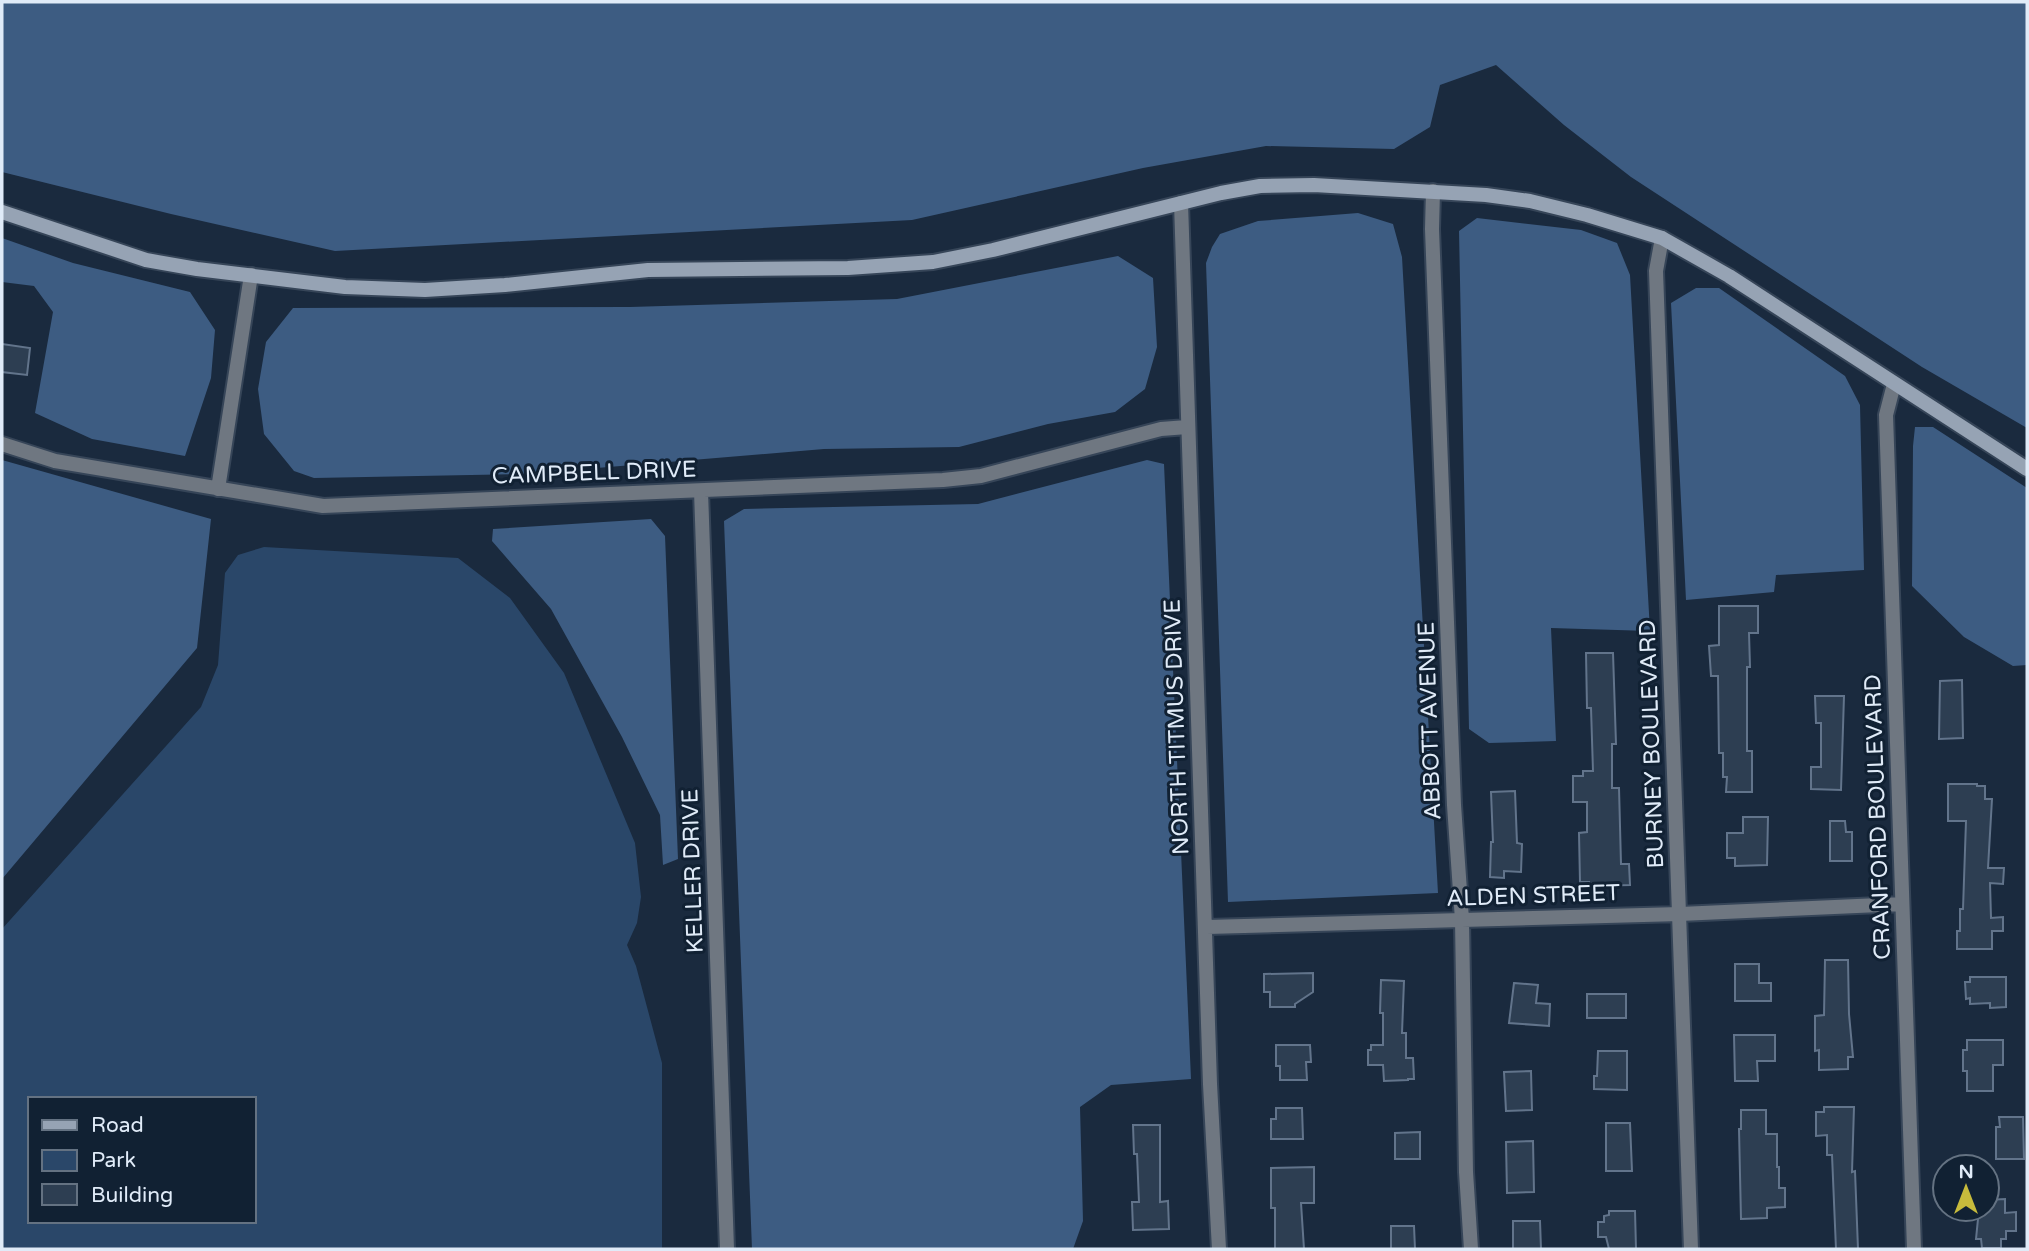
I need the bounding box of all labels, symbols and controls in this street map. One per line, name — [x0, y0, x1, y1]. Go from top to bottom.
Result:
street label: CAMPBELL DRIVE — [491, 455, 697, 491]
street label: NORTH TITMUS DRIVE — [1159, 599, 1195, 855]
street label: BURNEY BOULEVARD — [1634, 619, 1670, 869]
street label: ABBOTT AVENUE — [1413, 621, 1447, 821]
street label: CRANFORD BOULEVARD — [1859, 674, 1897, 960]
street label: KELLER DRIVE — [676, 788, 710, 954]
street label: ALDEN STREET — [1446, 879, 1620, 913]
legend — [28, 1097, 256, 1223]
text: Road — [91, 1113, 144, 1138]
text: Park — [91, 1148, 136, 1173]
north arrow — [1931, 1153, 2001, 1223]
text: N — [1958, 1161, 1974, 1183]
text: Building — [91, 1183, 173, 1208]

